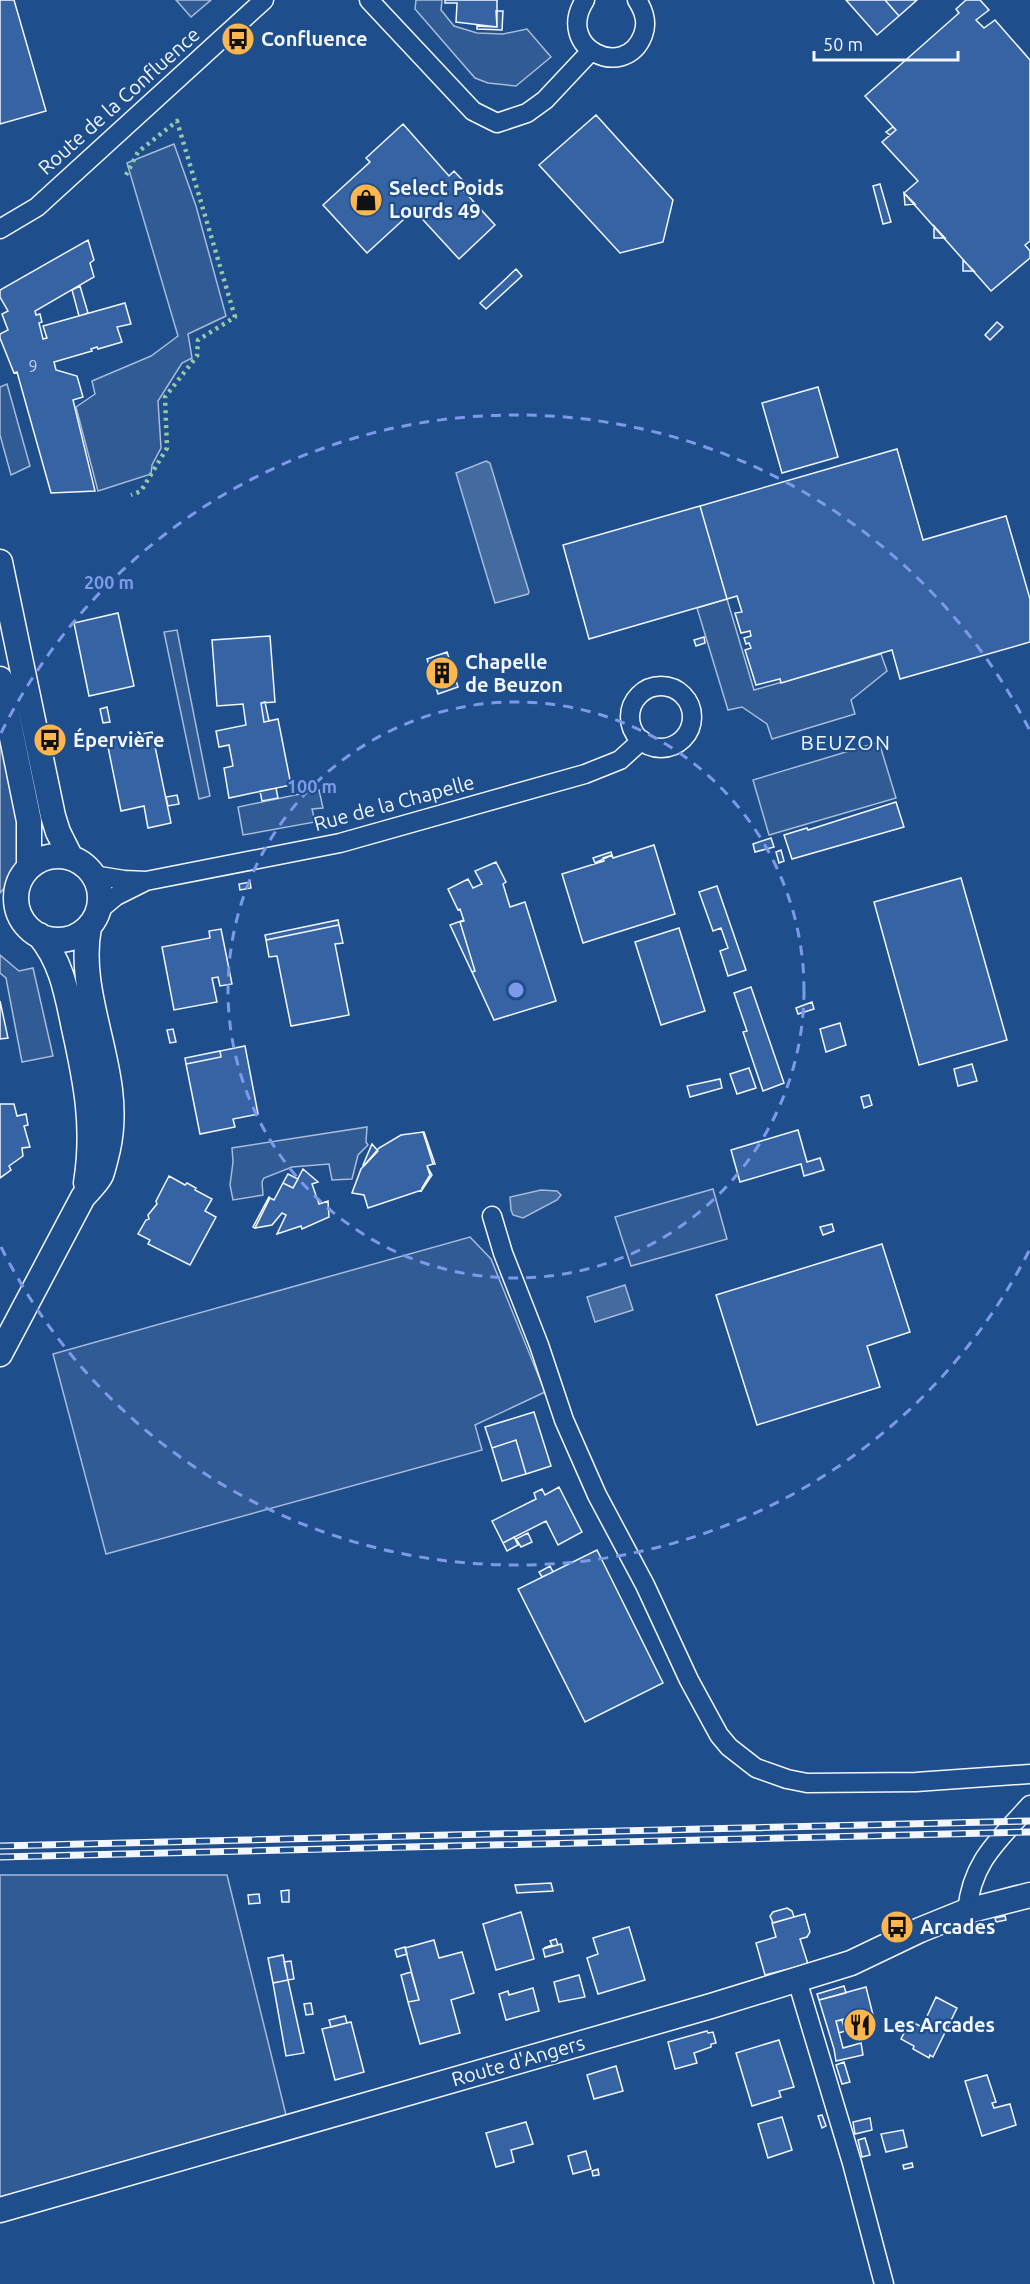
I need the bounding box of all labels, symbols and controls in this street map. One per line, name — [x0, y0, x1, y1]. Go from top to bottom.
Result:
bus stop icon: Confluence — [220, 21, 256, 57]
street label: Route de la Confluence — [33, 22, 204, 179]
scale bar — [814, 24, 958, 62]
place label: Confluence — [261, 27, 367, 50]
text: 50 m — [823, 34, 863, 54]
place label: Select Poids Lourds 49 — [389, 176, 504, 222]
shop icon: Select Poids Lourds 49 — [348, 182, 384, 218]
house number: 9 — [28, 357, 38, 375]
text: 200 m — [84, 572, 134, 592]
place label: Chapelle de Beuzon — [465, 650, 563, 696]
building icon: Chapelle de Beuzon — [424, 655, 460, 691]
bus stop icon: Épervière — [32, 722, 68, 758]
place label: Épervière — [73, 727, 165, 751]
district label: BEUZON — [800, 730, 892, 754]
street label: Rue de la Chapelle — [311, 770, 477, 835]
text: 100 m — [287, 776, 337, 796]
centre of rings — [506, 980, 526, 1000]
bus stop icon: Arcades — [879, 1909, 915, 1945]
place label: Arcades — [920, 1915, 995, 1938]
restaurant icon: Les Arcades — [842, 2007, 878, 2043]
place label: Les Arcades — [883, 2013, 995, 2036]
street label: Route d'Angers — [449, 2031, 587, 2091]

